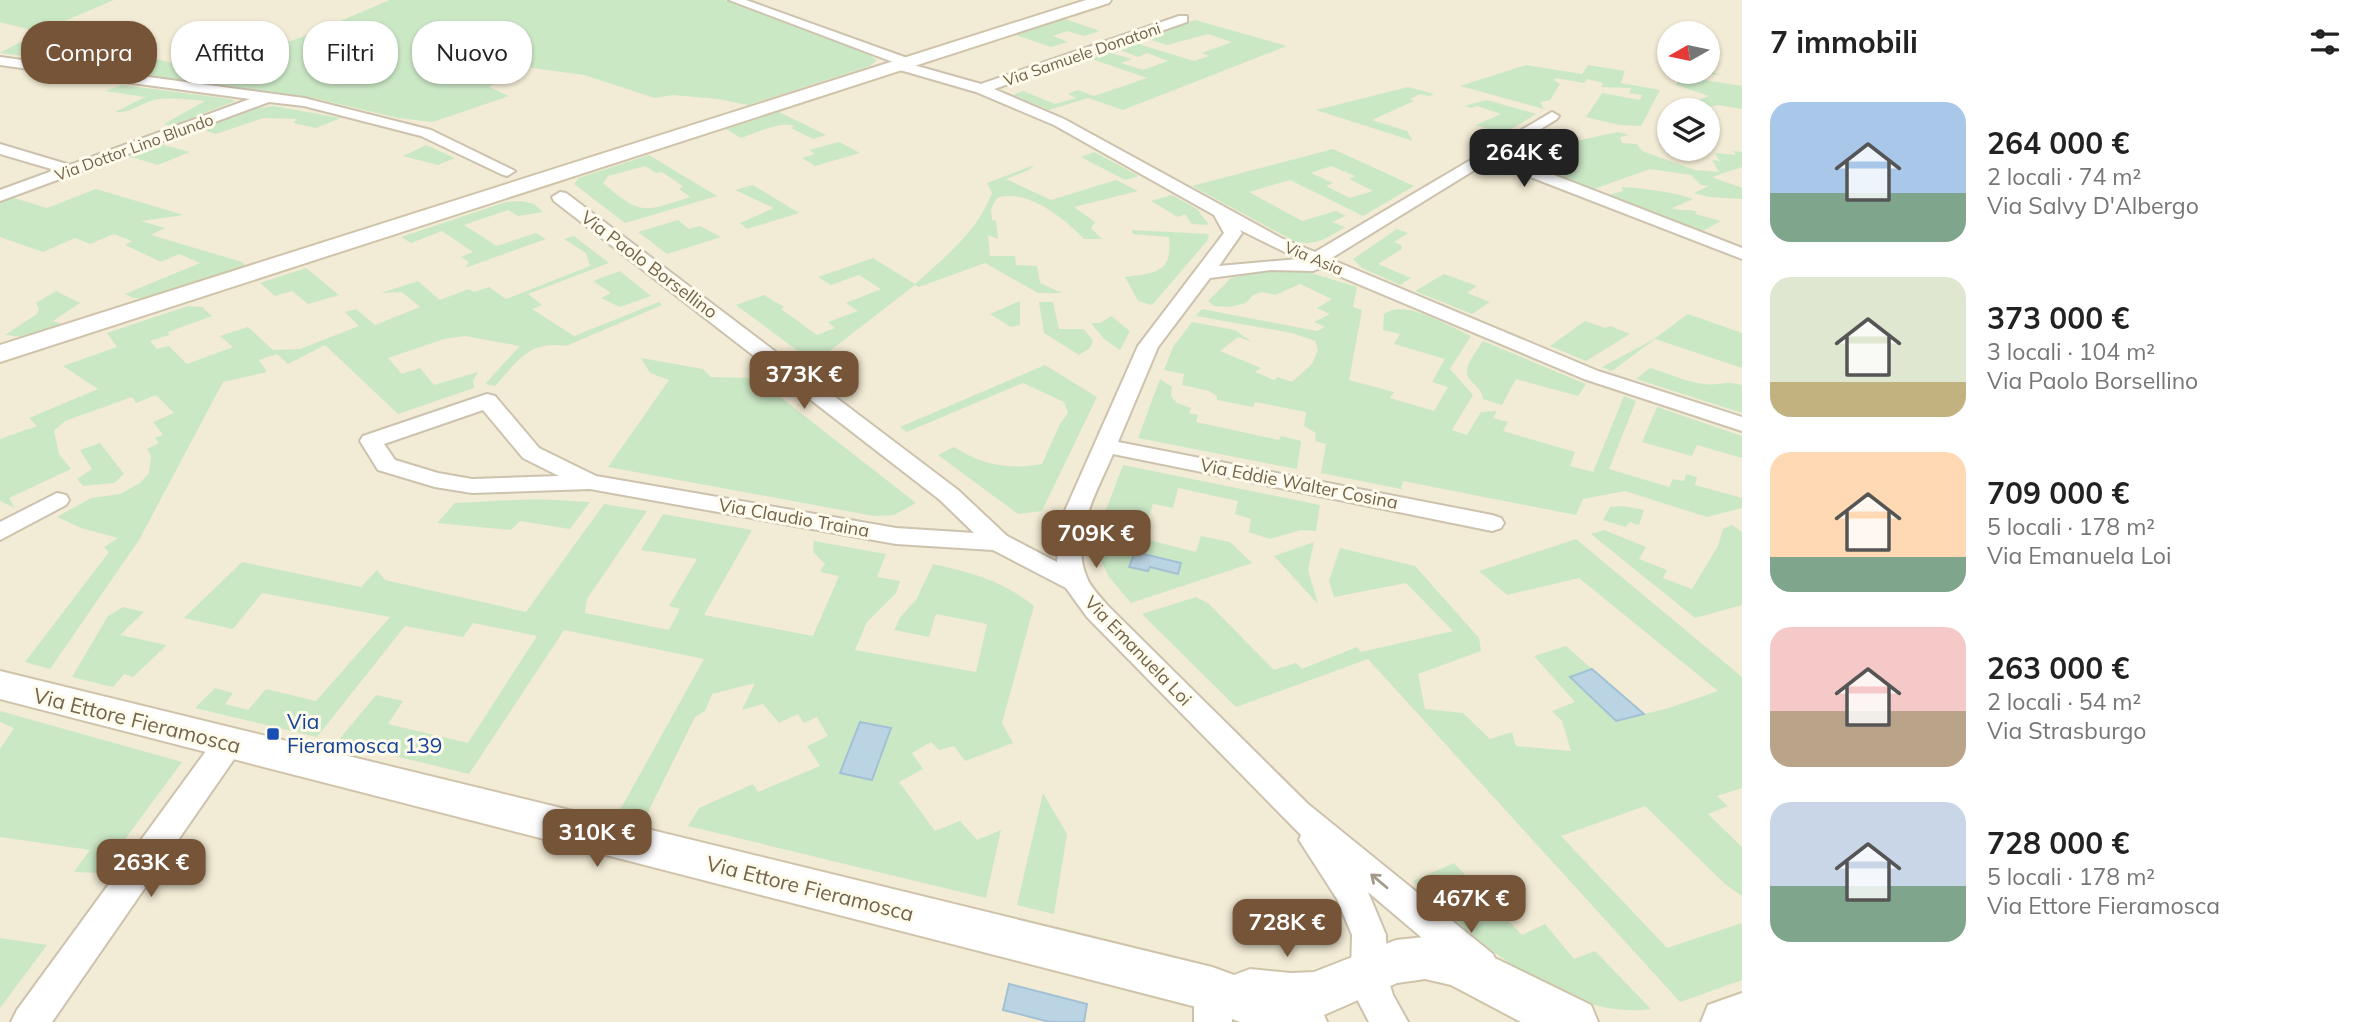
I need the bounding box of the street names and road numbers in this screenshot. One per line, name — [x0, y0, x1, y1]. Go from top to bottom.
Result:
street label: Via Samuele Donatoni — [1001, 18, 1163, 90]
street label: Via Dottor Lino Blundo — [52, 109, 216, 185]
street label: Via Paolo Borsellino — [576, 206, 722, 324]
street label: Via Asia — [1282, 237, 1346, 279]
street label: Via Eddie Walter Cosina — [1198, 453, 1400, 514]
street label: Via Claudio Traina — [717, 493, 871, 542]
street label: Via Emanuela Loi — [1080, 591, 1197, 711]
street label: Via Ettore Fieramosca — [31, 682, 244, 758]
street label: Via Ettore Fieramosca — [704, 850, 917, 926]

